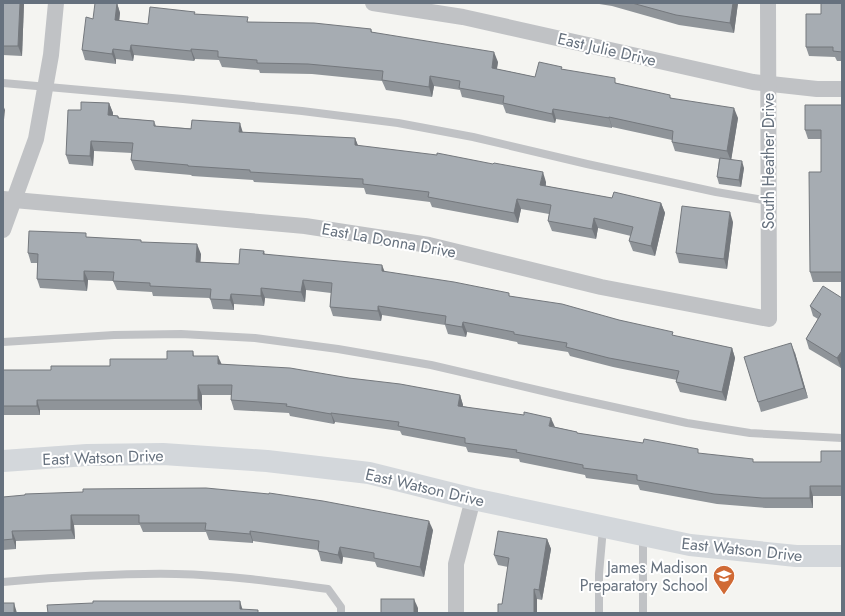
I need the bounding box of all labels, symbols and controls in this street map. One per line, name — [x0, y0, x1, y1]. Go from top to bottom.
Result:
street label: East Julie Drive — [555, 27, 658, 72]
street label: South Heather Drive — [757, 93, 780, 229]
street label: East La Donna Drive — [320, 217, 458, 264]
street label: East Watson Drive — [42, 444, 164, 471]
street label: East Watson Drive — [363, 463, 487, 512]
street label: East Watson Drive — [680, 532, 803, 567]
place label: James Madison Preparatory School — [580, 556, 708, 597]
school or university icon: James Madison Preparatory School — [711, 563, 737, 596]

